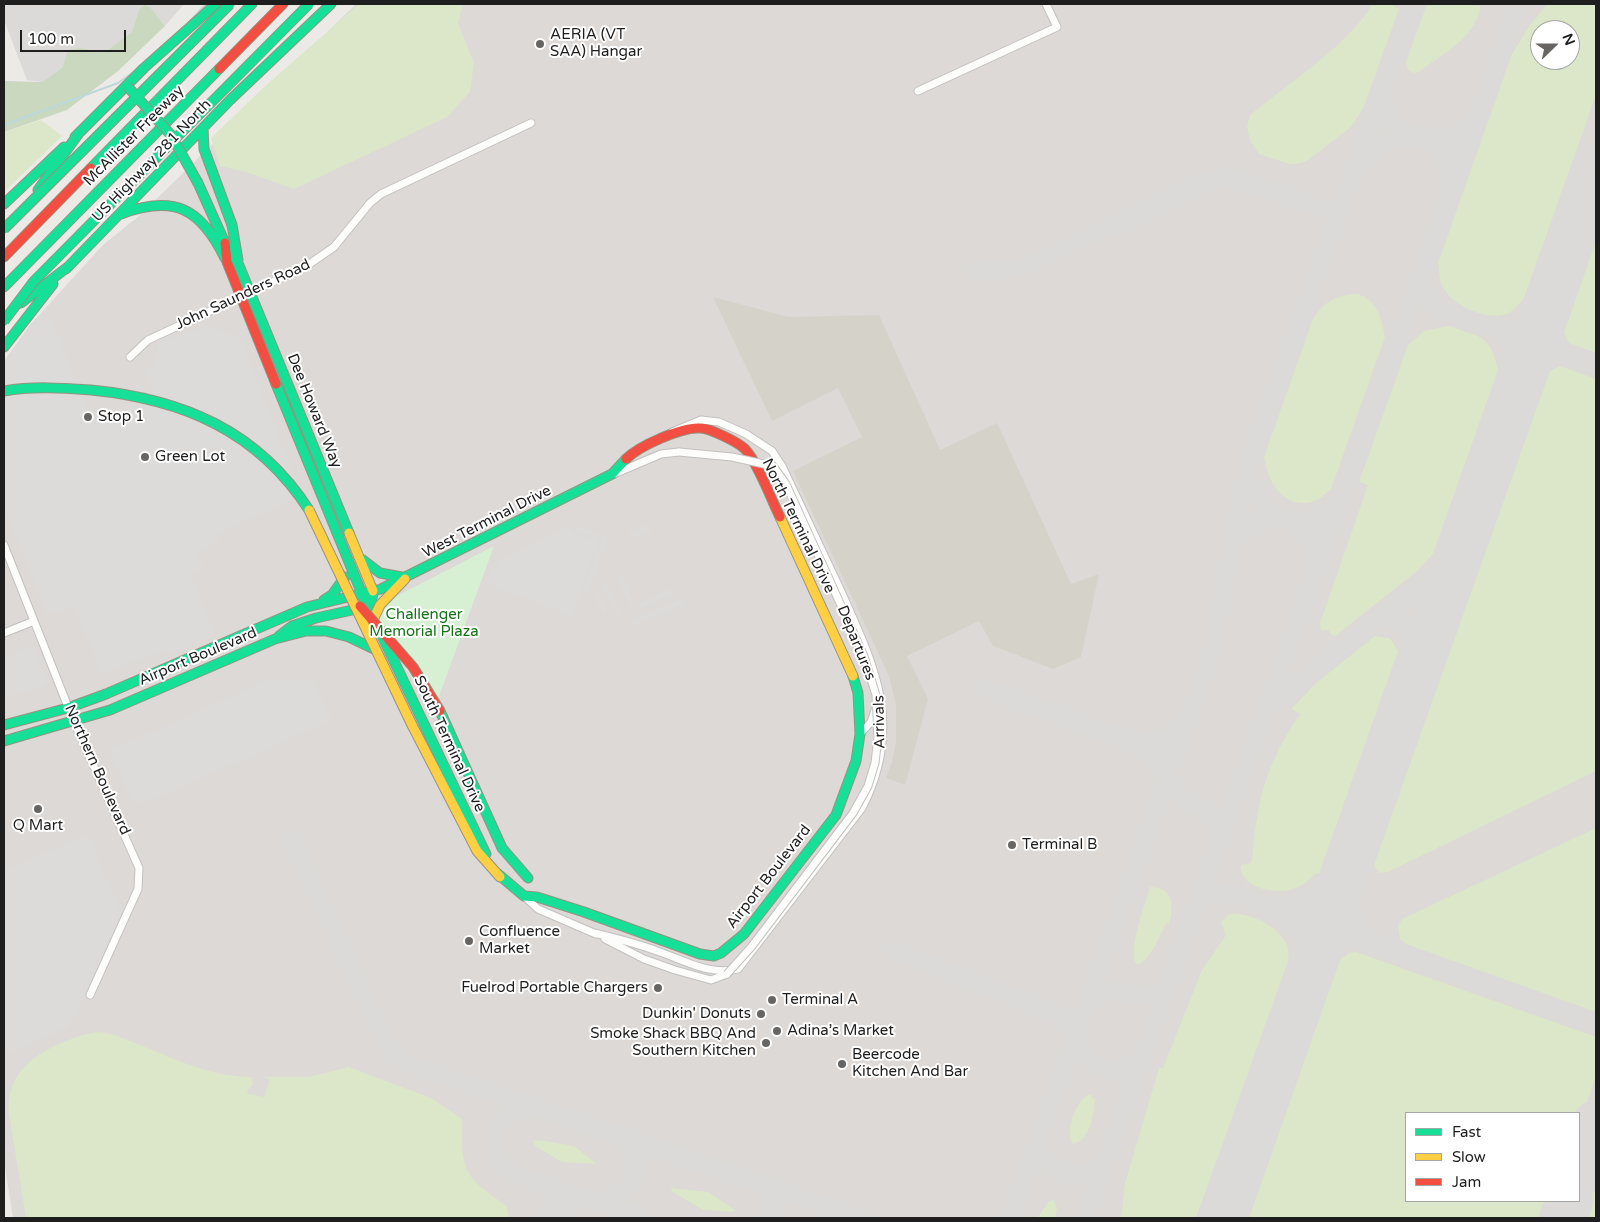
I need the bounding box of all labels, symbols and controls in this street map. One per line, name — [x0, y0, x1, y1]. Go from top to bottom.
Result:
scale bar — [22, 20, 129, 52]
north arrow — [1530, 20, 1580, 70]
place label: AERIA (VT SAA) Hangar — [550, 26, 642, 61]
text: 100 m — [28, 30, 74, 48]
text: N — [1558, 31, 1578, 48]
marker: AERIA (VT SAA) Hangar — [534, 38, 546, 50]
street label: McAllister Freeway — [80, 82, 188, 190]
street label: US Highway 281 North — [89, 96, 215, 226]
street label: John Saunders Road — [173, 256, 313, 334]
street label: Dee Howard Way — [283, 351, 345, 471]
place label: Stop 1 — [98, 408, 144, 426]
marker: Stop 1 — [82, 411, 94, 423]
place label: Green Lot — [155, 448, 225, 466]
marker: Green Lot — [139, 451, 151, 463]
street label: North Terminal Drive — [758, 456, 838, 596]
street label: West Terminal Drive — [420, 482, 554, 562]
street label: Departures — [833, 603, 879, 683]
park label: Challenger Memorial Plaza — [369, 606, 479, 641]
street label: Airport Boulevard — [136, 624, 260, 690]
street label: South Terminal Drive — [410, 673, 488, 815]
street label: Arrivals — [871, 695, 889, 749]
street label: Northern Boulevard — [60, 702, 134, 838]
marker: Q Mart — [32, 803, 44, 815]
place label: Q Mart — [13, 817, 63, 835]
street label: Airport Boulevard — [723, 822, 815, 932]
place label: Terminal B — [1022, 836, 1098, 854]
marker: Terminal B — [1006, 839, 1018, 851]
place label: Confluence Market — [479, 923, 560, 958]
marker: Confluence Market — [463, 935, 475, 947]
place label: Fuelrod Portable Chargers — [461, 979, 648, 997]
marker: Fuelrod Portable Chargers — [652, 982, 664, 994]
place label: Terminal A — [782, 991, 858, 1009]
marker: Terminal A — [766, 994, 778, 1006]
place label: Dunkin' Donuts — [642, 1005, 751, 1023]
marker: Dunkin' Donuts — [755, 1008, 767, 1020]
place label: Adina’s Market — [787, 1022, 894, 1040]
place label: Smoke Shack BBQ And Southern Kitchen — [590, 1025, 756, 1060]
marker: Adina’s Market — [771, 1025, 783, 1037]
marker: Smoke Shack BBQ And Southern Kitchen — [760, 1037, 772, 1049]
place label: Beercode Kitchen And Bar — [852, 1046, 968, 1081]
marker: Beercode Kitchen And Bar — [836, 1058, 848, 1070]
legend — [1405, 1112, 1580, 1202]
text: Fast — [1452, 1123, 1481, 1141]
text: Slow — [1452, 1148, 1486, 1166]
text: Jam — [1452, 1173, 1481, 1191]

